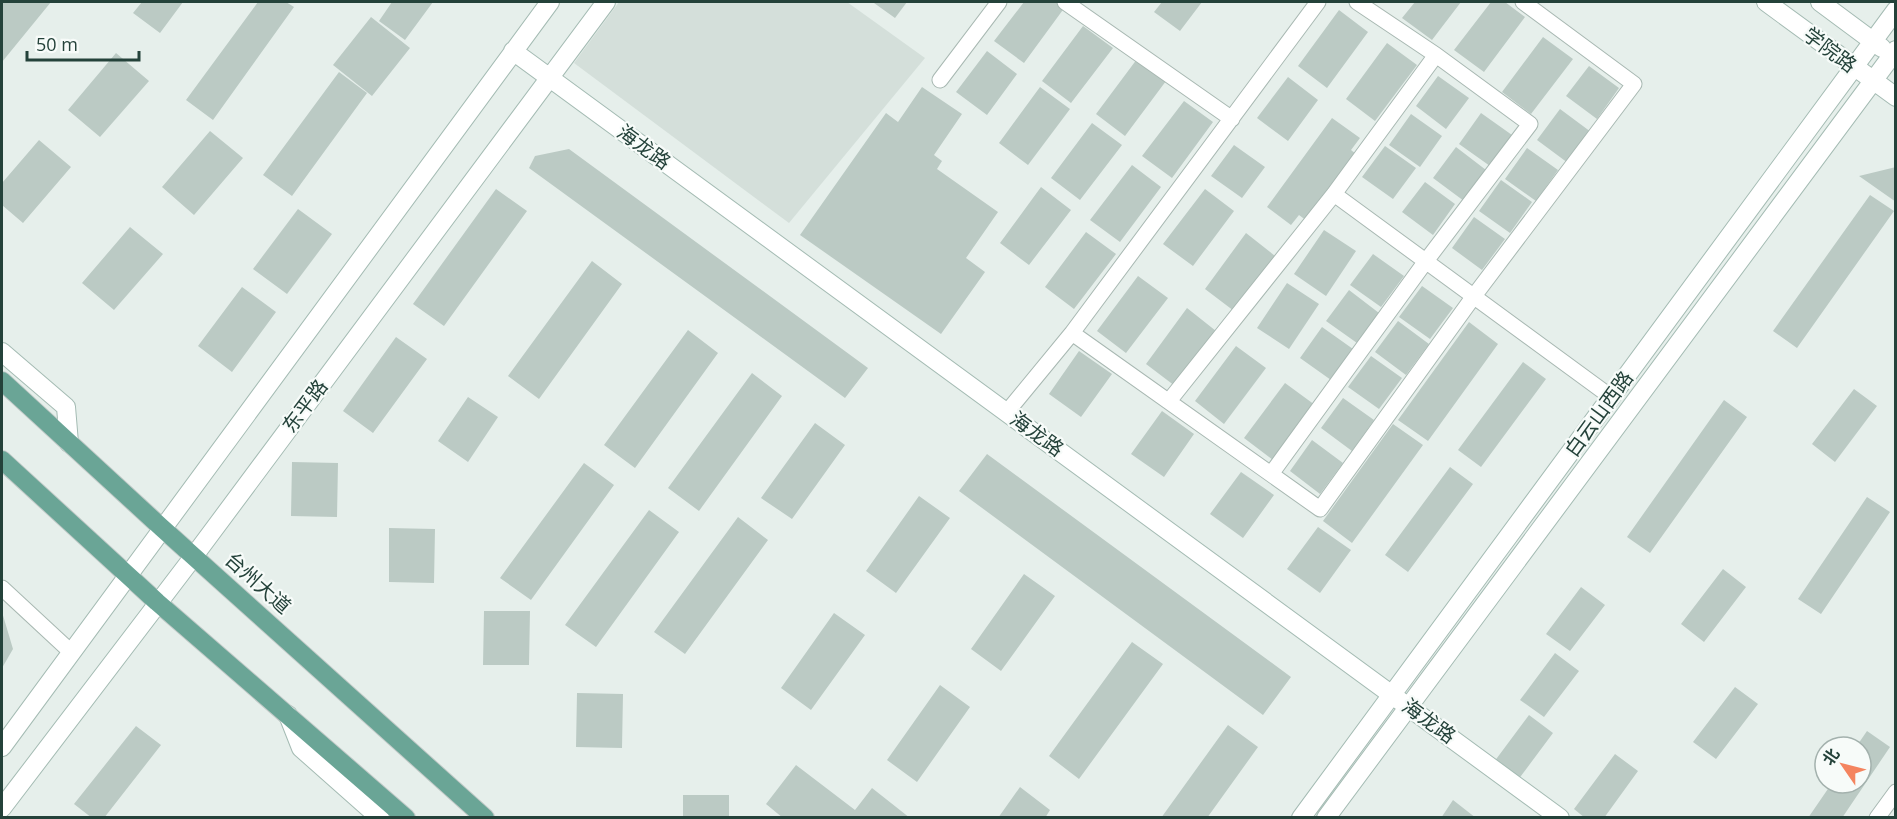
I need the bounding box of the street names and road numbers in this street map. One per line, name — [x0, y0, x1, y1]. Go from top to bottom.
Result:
street label: 学院路 — [1798, 21, 1862, 78]
street label: 海龙路 — [612, 118, 676, 175]
street label: 白云山西路 — [1558, 365, 1639, 462]
street label: 东平路 — [276, 374, 333, 438]
street label: 海龙路 — [1005, 405, 1069, 462]
street label: 台州大道 — [220, 546, 297, 619]
street label: 海龙路 — [1397, 692, 1461, 749]

